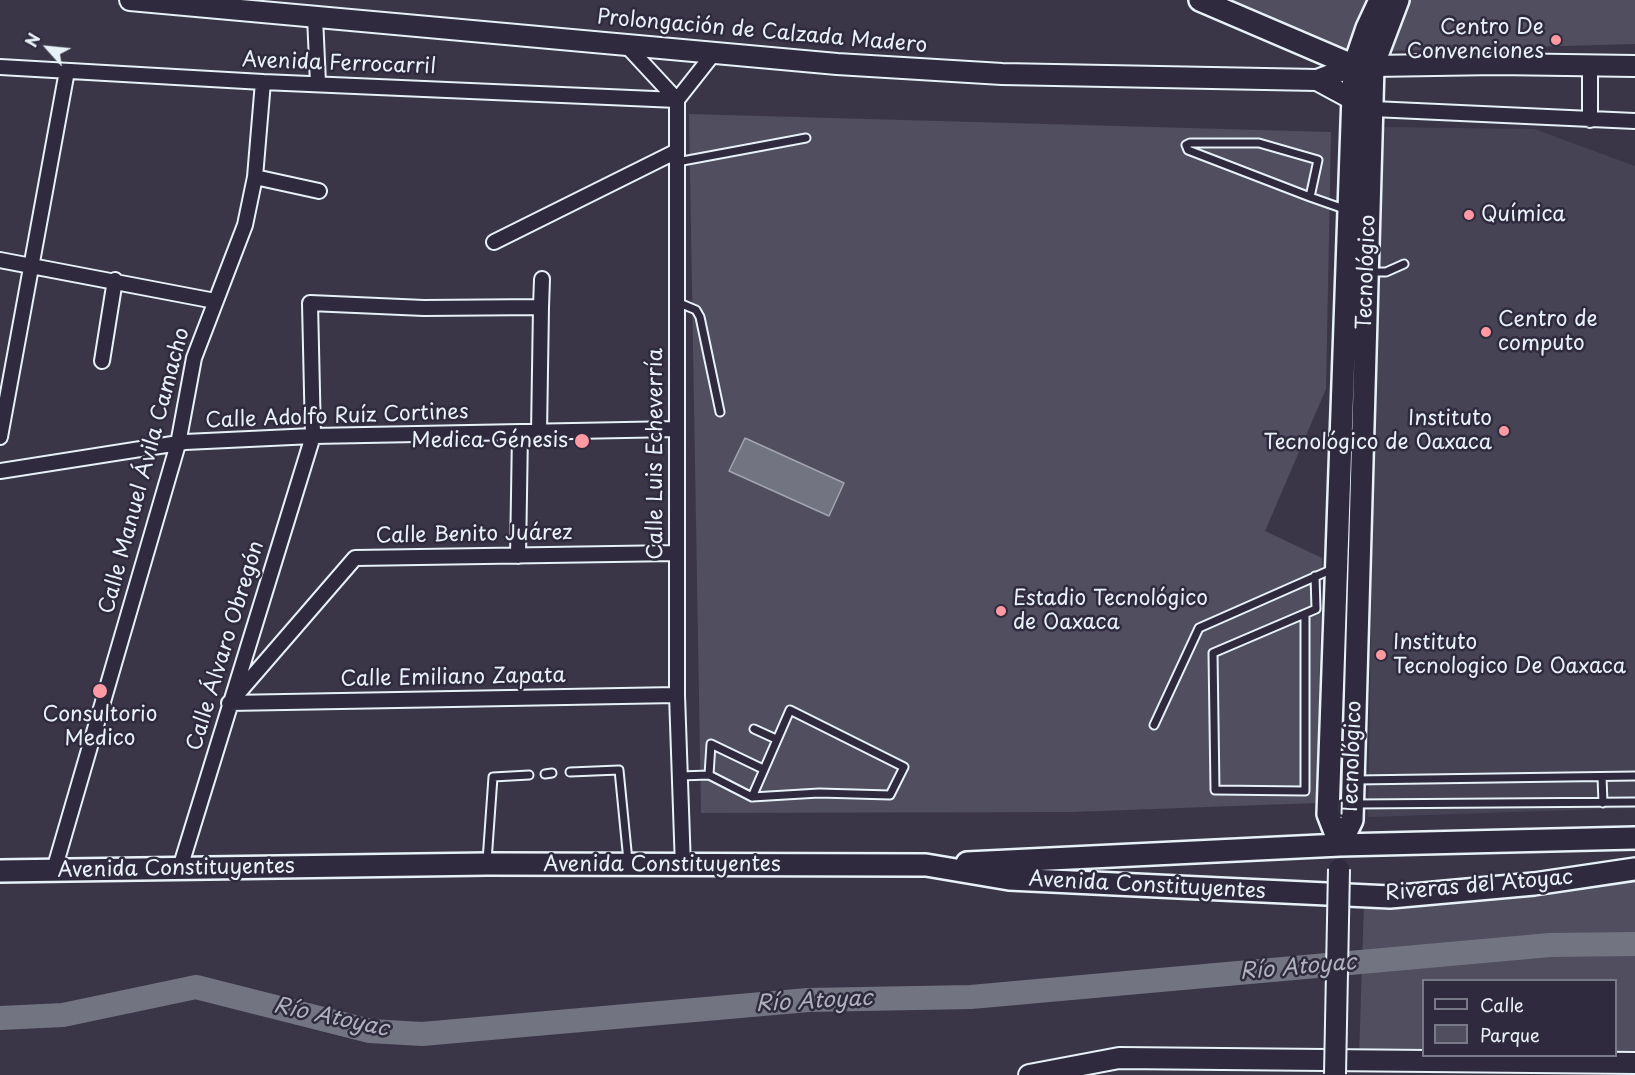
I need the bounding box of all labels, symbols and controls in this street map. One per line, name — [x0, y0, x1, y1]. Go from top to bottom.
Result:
street label: Prolongación de Calzada Madero — [596, 5, 928, 59]
place label: Centro De Convenciones — [1407, 15, 1544, 65]
north arrow — [18, 18, 78, 78]
text: N — [18, 29, 46, 51]
marker: Centro De Convenciones — [1549, 33, 1563, 47]
street label: Avenida Ferrocarril — [241, 48, 437, 80]
place label: Química — [1481, 202, 1566, 228]
marker: Química — [1462, 208, 1476, 222]
street label: Tecnológico — [1352, 214, 1382, 330]
place label: Centro de computo — [1498, 307, 1598, 357]
street label: Calle Manuel Ávila Camacho — [95, 325, 195, 617]
marker: Centro de computo — [1479, 325, 1493, 339]
street label: Calle Luis Echeverría — [643, 348, 669, 560]
street label: Calle Adolfo Ruíz Cortines — [205, 400, 469, 434]
place label: Instituto Tecnológico de Oaxaca — [1264, 406, 1492, 456]
marker: Instituto Tecnológico de Oaxaca — [1497, 424, 1511, 438]
place label: Medica Génesis — [411, 428, 568, 454]
marker: Medica Génesis — [573, 432, 591, 450]
street label: Calle Benito Juárez — [375, 521, 573, 549]
street label: Calle Álvaro Obregón — [182, 538, 270, 754]
place label: Estadio Tecnológico de Oaxaca — [1013, 586, 1208, 636]
marker: Estadio Tecnológico de Oaxaca — [994, 604, 1008, 618]
place label: Instituto Tecnologico De Oaxaca — [1393, 630, 1626, 680]
marker: Instituto Tecnologico De Oaxaca — [1374, 648, 1388, 662]
street label: Calle Emiliano Zapata — [340, 663, 566, 693]
marker: Consultorio Medico — [91, 682, 109, 700]
street label: Tecnológico — [1338, 700, 1368, 816]
place label: Consultorio Medico — [43, 702, 157, 752]
street label: Avenida Constituyentes — [543, 852, 781, 878]
street label: Avenida Constituyentes — [57, 854, 295, 884]
street label: Riveras del Atoyac — [1384, 865, 1574, 907]
street label: Avenida Constituyentes — [1028, 867, 1266, 905]
water label: Río Atoyac — [1239, 950, 1357, 986]
legend — [1422, 979, 1617, 1057]
water label: Río Atoyac — [755, 986, 873, 1018]
text: Calle — [1480, 991, 1524, 1018]
water label: Río Atoyac — [271, 993, 391, 1043]
text: Parque — [1480, 1021, 1540, 1048]

